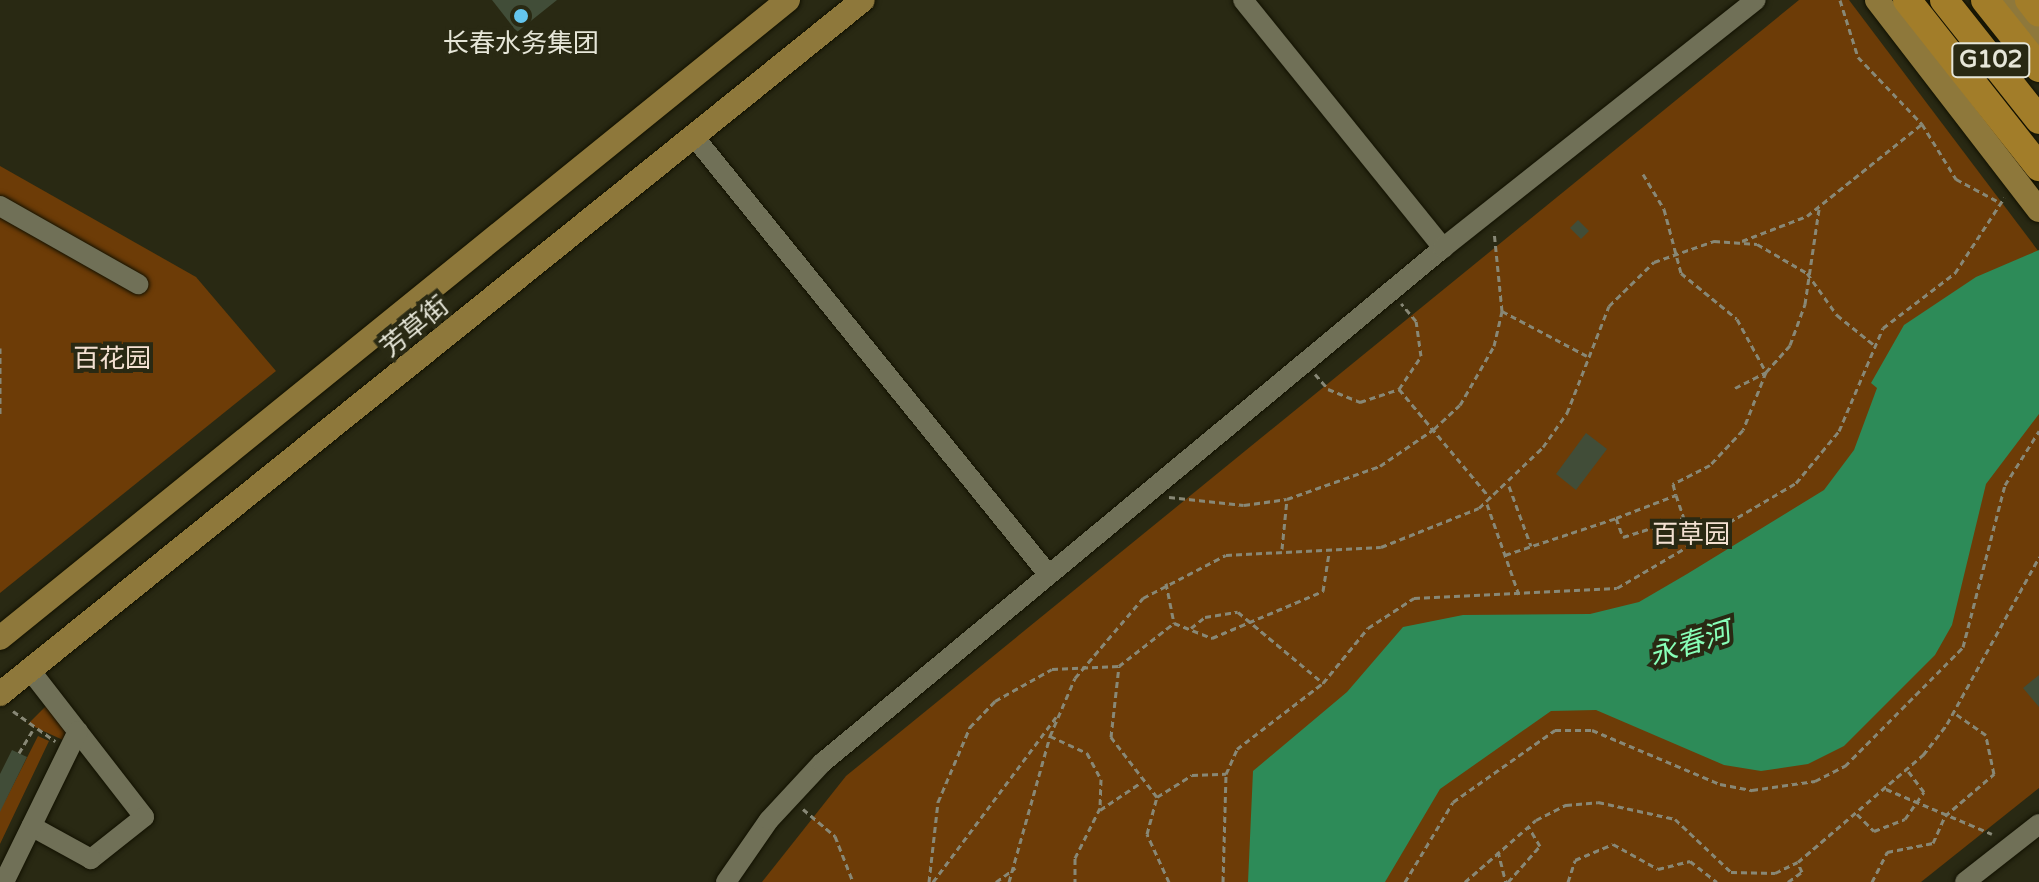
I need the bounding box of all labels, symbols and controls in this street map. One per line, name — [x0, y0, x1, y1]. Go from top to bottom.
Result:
marker: 长春水务集团 — [512, 7, 530, 25]
place label: 长春水务集团 — [443, 28, 599, 60]
road number: G102 — [1951, 40, 2031, 80]
street label: 芳草街 — [375, 290, 455, 364]
park label: 百花园 — [73, 343, 151, 375]
park label: 百草园 — [1652, 519, 1730, 551]
water label: 永春河 — [1645, 615, 1735, 673]

